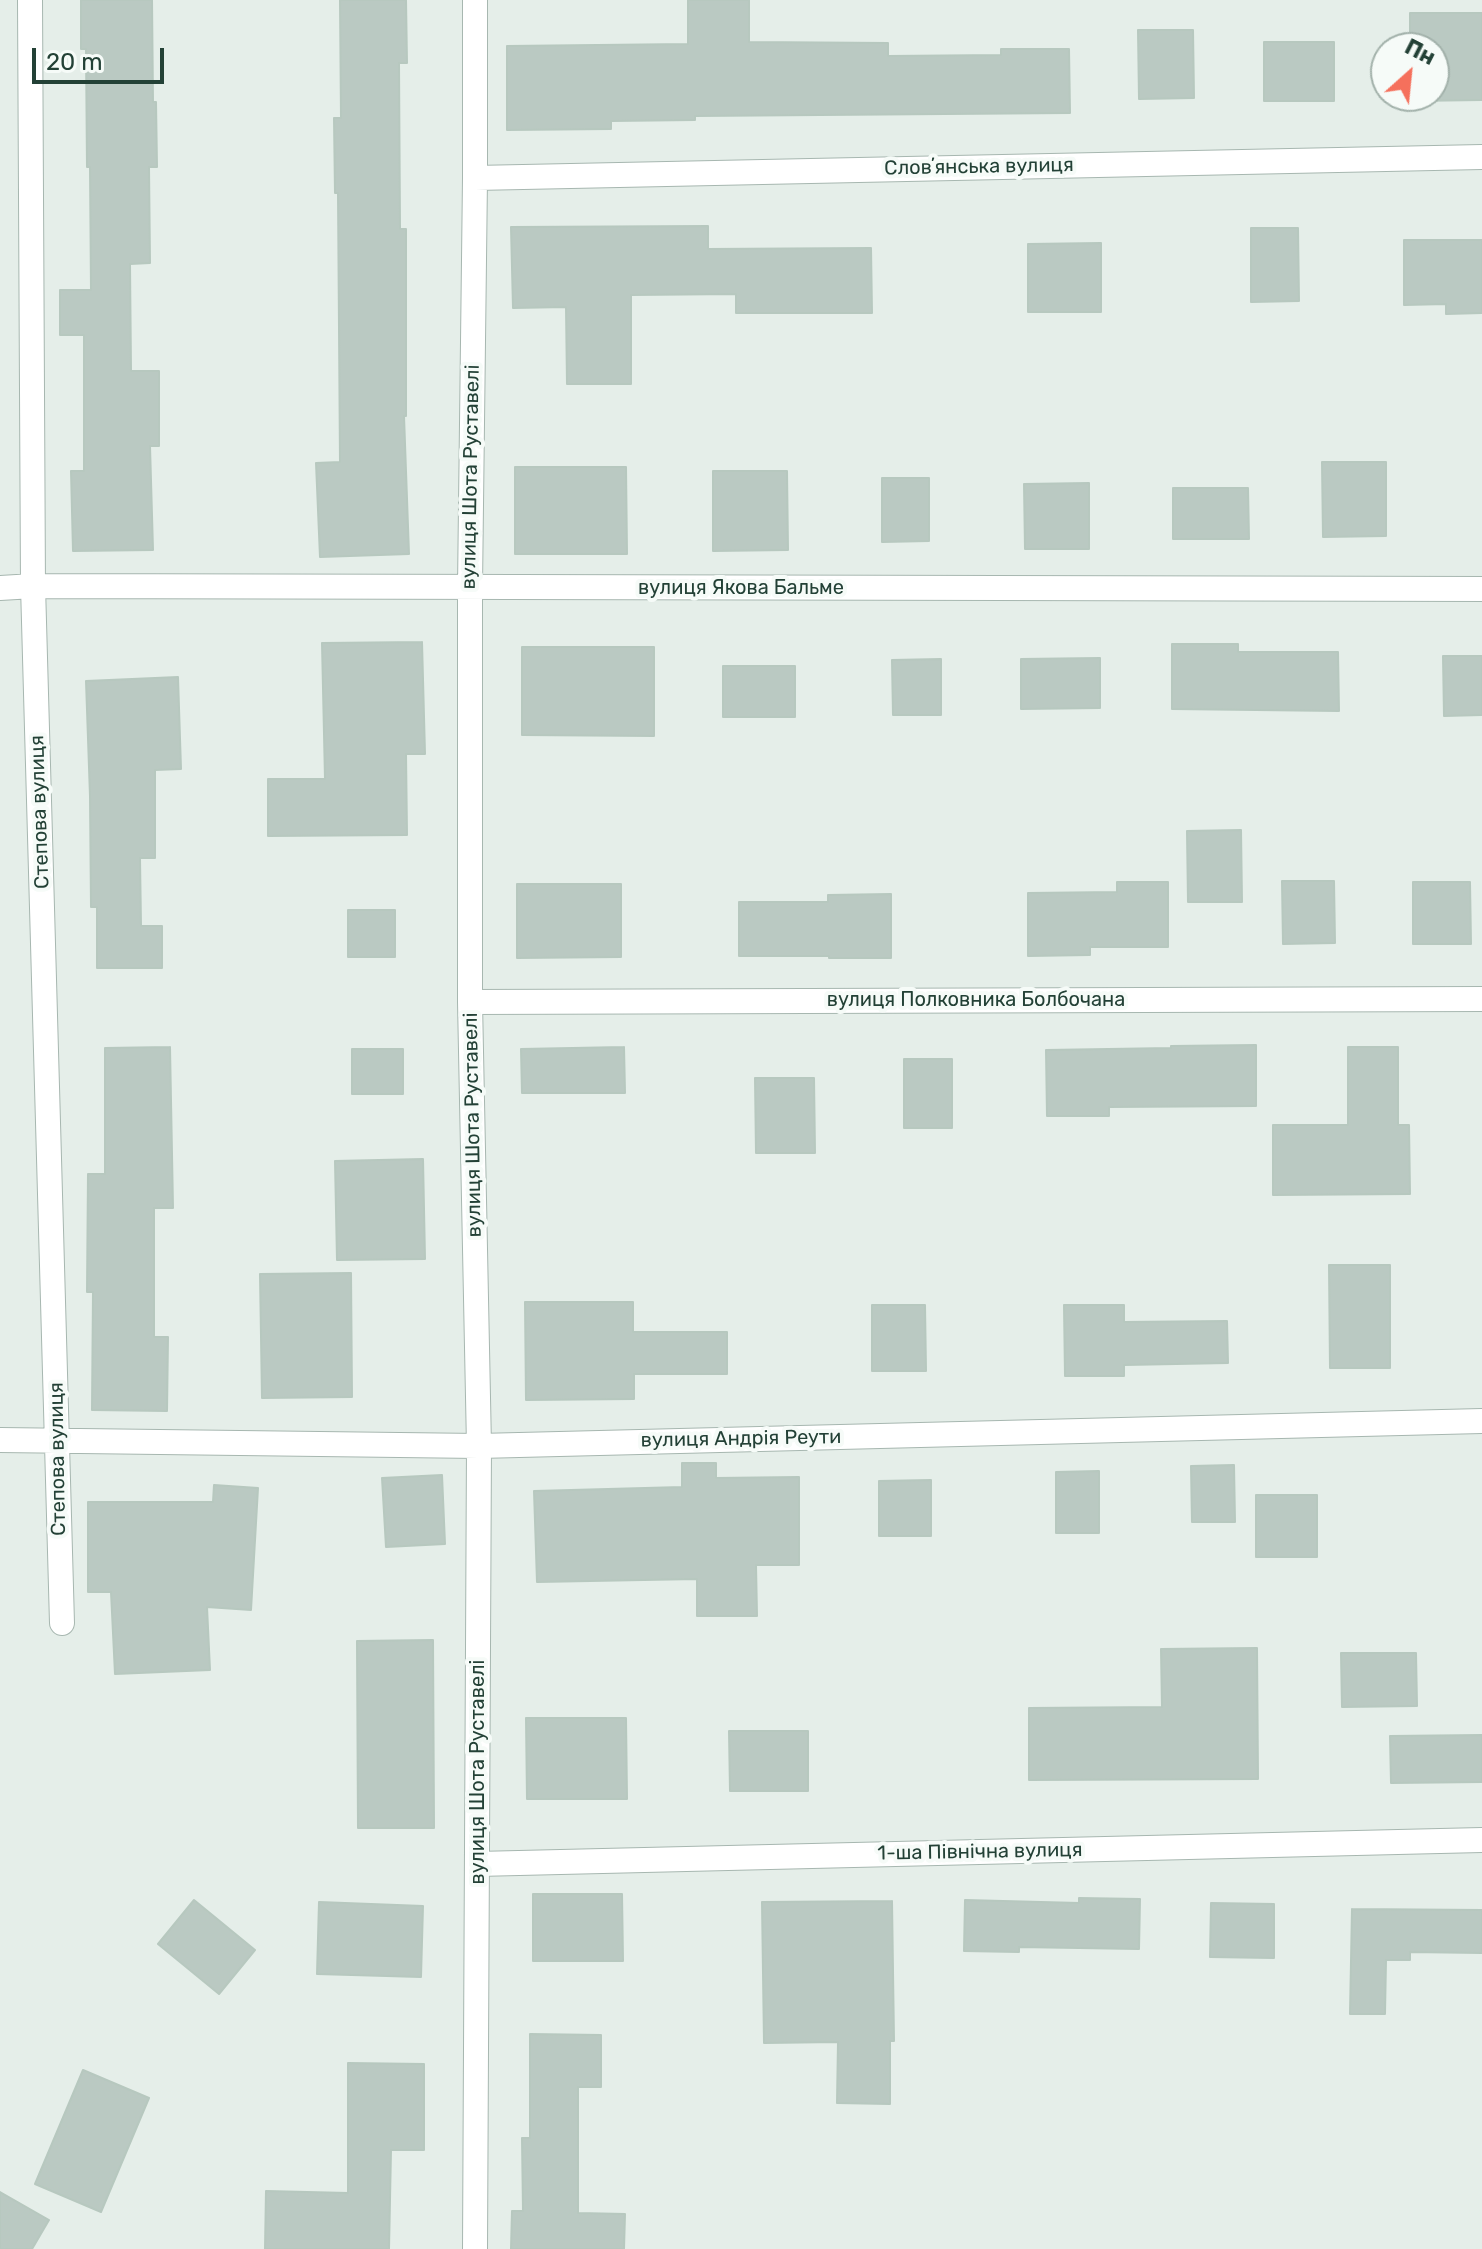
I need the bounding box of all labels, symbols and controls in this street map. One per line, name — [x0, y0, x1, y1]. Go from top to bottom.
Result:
scale bar — [36, 32, 168, 82]
north arrow — [1370, 32, 1450, 112]
text: Пн — [1401, 33, 1440, 71]
text: 20 m — [46, 48, 103, 76]
street label: Словʼянська вулиця — [884, 153, 1074, 181]
street label: вулиця Шота Руставелі — [457, 364, 485, 590]
street label: вулиця Якова Бальме — [638, 576, 844, 600]
street label: Степова вулиця — [25, 735, 55, 889]
street label: вулиця Полковника Болбочана — [827, 988, 1125, 1012]
street label: вулиця Шота Руставелі — [459, 1012, 487, 1238]
street label: Степова вулиця — [45, 1382, 71, 1536]
street label: вулиця Андрія Реути — [640, 1425, 842, 1453]
street label: вулиця Шота Руставелі — [466, 1660, 490, 1884]
street label: 1-ша Північна вулиця — [877, 1838, 1083, 1866]

